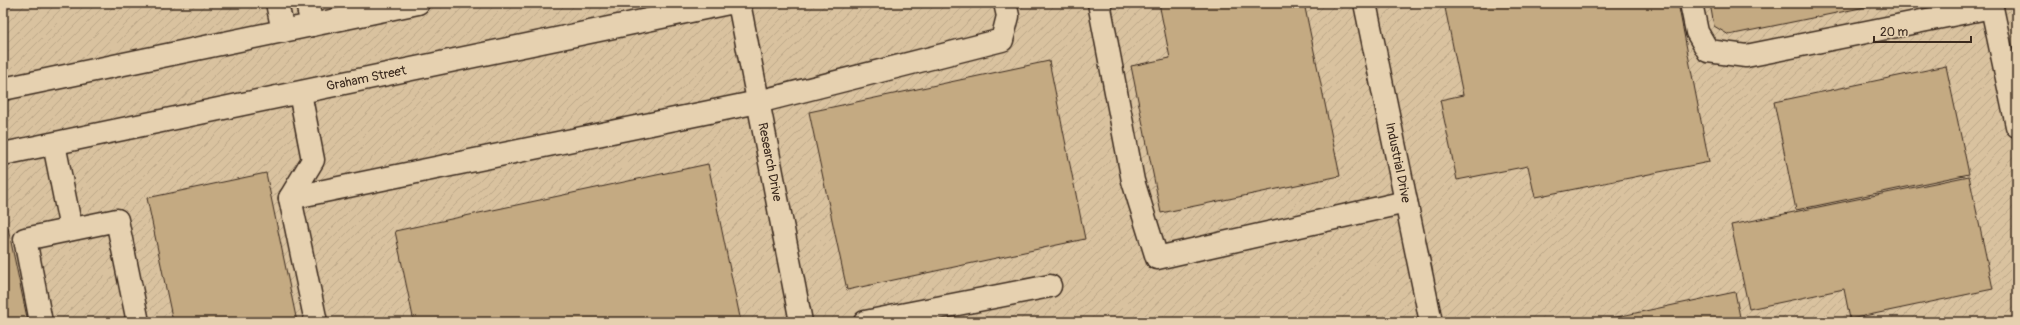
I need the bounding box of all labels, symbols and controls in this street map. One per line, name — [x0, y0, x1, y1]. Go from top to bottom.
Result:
scale bar — [1874, 18, 1971, 44]
text: 20 m — [1880, 25, 1909, 40]
street label: Graham Street — [325, 62, 408, 95]
street label: Research Drive — [754, 121, 786, 204]
street label: Industrial Drive — [1382, 121, 1414, 205]

